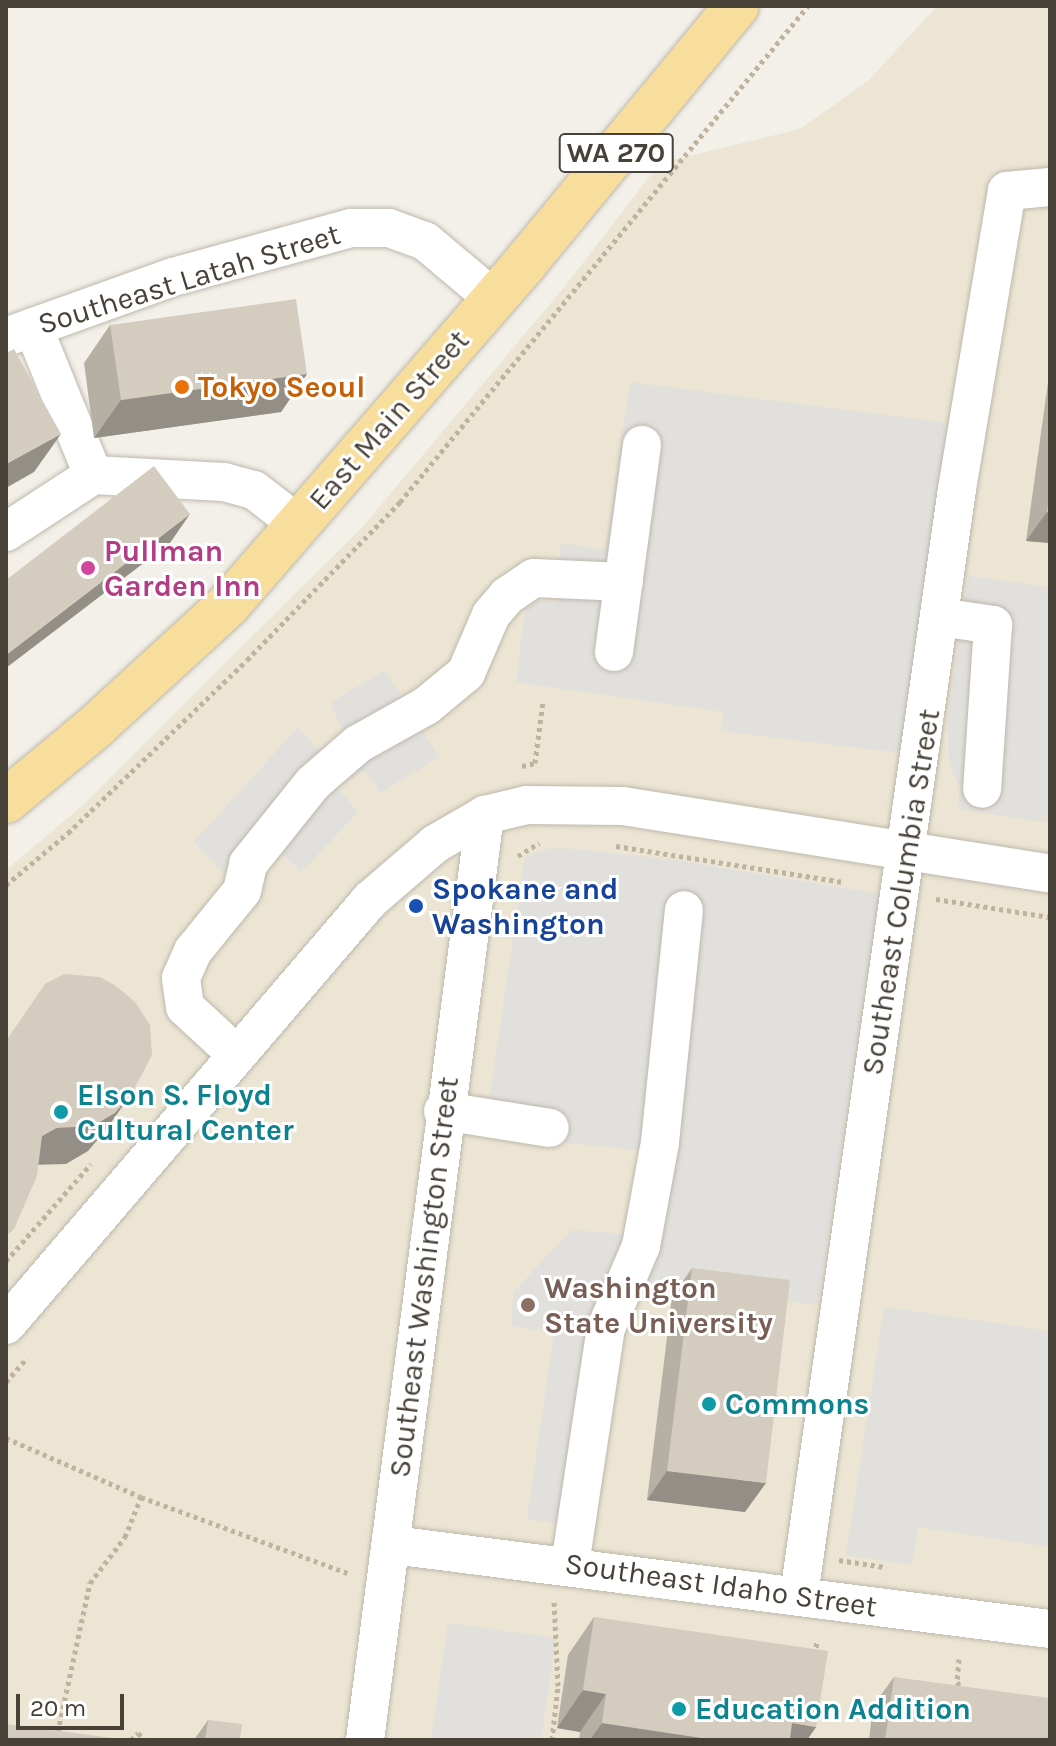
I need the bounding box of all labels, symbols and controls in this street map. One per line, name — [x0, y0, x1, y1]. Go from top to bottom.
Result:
road number: WA 270 — [558, 129, 674, 177]
street label: Southeast Latah Street — [34, 216, 344, 342]
street label: East Main Street — [301, 323, 477, 517]
place label: Tokyo Seoul — [198, 369, 365, 405]
marker: Tokyo Seoul — [173, 378, 191, 396]
place label: Pullman Garden Inn — [104, 533, 261, 604]
marker: Pullman Garden Inn — [79, 559, 97, 577]
street label: Southeast Columbia Street — [854, 706, 948, 1078]
place label: Spokane and Washington — [432, 871, 619, 942]
marker: Spokane and Washington — [407, 897, 425, 915]
street label: Southeast Washington Street — [382, 1074, 466, 1480]
place label: Elson S. Floyd Cultural Center — [77, 1077, 294, 1148]
marker: Elson S. Floyd Cultural Center — [52, 1103, 70, 1121]
place label: Washington State University — [544, 1270, 773, 1340]
marker: Washington State University — [519, 1296, 537, 1314]
place label: Commons — [725, 1386, 869, 1422]
marker: Commons — [700, 1395, 718, 1413]
street label: Southeast Idaho Street — [563, 1545, 879, 1625]
scale bar — [20, 1678, 128, 1728]
place label: Education Addition — [695, 1691, 971, 1727]
text: 20 m — [30, 1694, 86, 1722]
marker: Education Addition — [670, 1700, 688, 1718]

